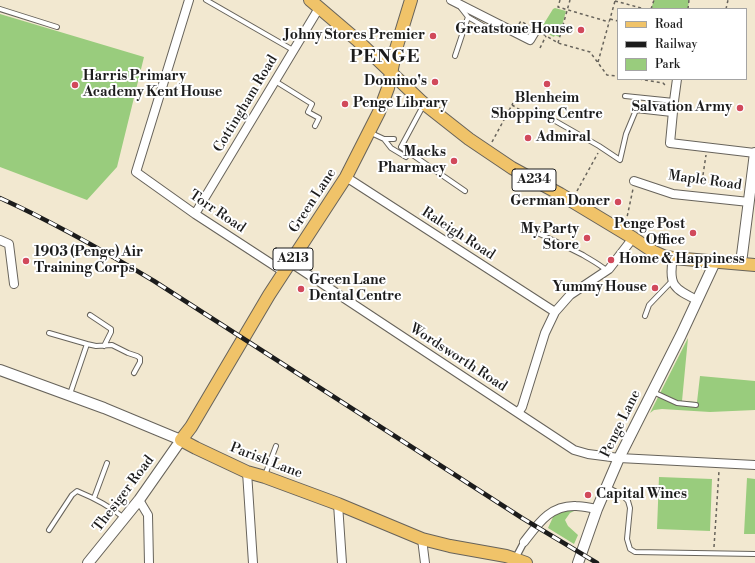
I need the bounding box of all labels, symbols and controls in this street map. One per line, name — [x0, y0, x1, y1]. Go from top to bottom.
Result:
legend — [617, 8, 747, 80]
text: Road — [655, 17, 683, 32]
place label: Greatstone House — [455, 22, 573, 38]
marker: Greatstone House — [576, 25, 586, 35]
place label: Johny Stores Premier — [284, 28, 425, 44]
marker: Johny Stores Premier — [428, 31, 438, 41]
text: Railway — [655, 37, 697, 52]
district label: PENGE — [350, 47, 420, 69]
street label: Cottingham Road — [210, 52, 282, 156]
text: Park — [655, 57, 680, 72]
place label: Harris Primary Academy Kent House — [83, 69, 222, 102]
place label: Domino's — [364, 74, 427, 90]
marker: Domino's — [430, 77, 440, 87]
marker: Blenheim Shopping Centre — [542, 79, 552, 89]
marker: Harris Primary Academy Kent House — [70, 80, 80, 90]
place label: Blenheim Shopping Centre — [491, 91, 603, 124]
place label: Penge Library — [353, 96, 448, 112]
marker: Penge Library — [340, 99, 350, 109]
place label: Salvation Army — [632, 100, 732, 116]
marker: Salvation Army — [735, 103, 745, 113]
place label: Admiral — [536, 130, 591, 146]
marker: Admiral — [523, 133, 533, 143]
place label: Macks Pharmacy — [378, 145, 446, 178]
marker: Macks Pharmacy — [449, 156, 459, 166]
street label: Green Lane — [286, 166, 340, 236]
street label: Maple Road — [667, 168, 743, 194]
road number: A234 — [512, 169, 556, 191]
street label: Torr Road — [186, 187, 248, 237]
place label: German Doner — [510, 194, 610, 210]
marker: German Doner — [613, 197, 623, 207]
street label: Raleigh Road — [418, 204, 498, 264]
place label: Penge Post Office — [614, 217, 685, 250]
place label: My Party Store — [521, 222, 579, 254]
marker: Penge Post Office — [688, 228, 698, 238]
marker: My Party Store — [582, 233, 592, 243]
place label: 1903 (Penge) Air Training Corps — [34, 245, 143, 278]
road number: A213 — [273, 248, 313, 270]
place label: Home & Happiness — [619, 252, 745, 268]
marker: Home & Happiness — [606, 255, 616, 265]
marker: 1903 (Penge) Air Training Corps — [21, 256, 31, 266]
place label: Green Lane Dental Centre — [309, 273, 402, 306]
place label: Yummy House — [552, 280, 647, 296]
marker: Yummy House — [650, 283, 660, 293]
marker: Green Lane Dental Centre — [296, 284, 306, 294]
street label: Wordsworth Road — [406, 320, 510, 396]
street label: Penge Lane — [597, 388, 645, 460]
street label: Parish Lane — [228, 440, 304, 482]
street label: Thesiger Road — [90, 452, 158, 536]
place label: Capital Wines — [596, 487, 687, 503]
marker: Capital Wines — [583, 490, 593, 500]

